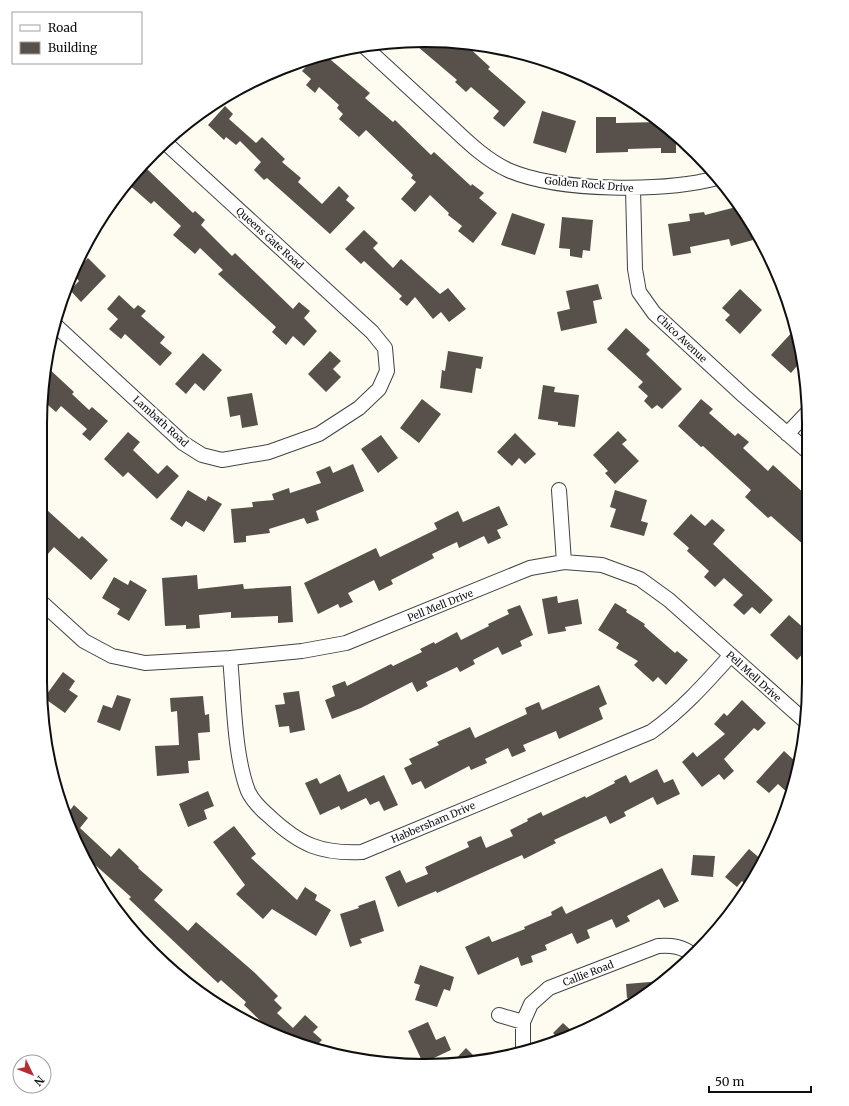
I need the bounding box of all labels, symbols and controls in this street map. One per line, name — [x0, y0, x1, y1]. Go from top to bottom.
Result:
legend — [12, 12, 142, 64]
text: Road — [48, 20, 77, 35]
text: Building — [48, 40, 98, 55]
street label: Golden Rock Drive — [544, 174, 634, 195]
street label: Queens Gate Road — [233, 205, 306, 272]
street label: Chico Avenue — [654, 312, 710, 365]
street label: Lambath Road — [130, 393, 191, 450]
street label: Pell Mell Drive — [405, 586, 475, 625]
street label: Pell Mell Drive — [723, 648, 784, 704]
street label: Habbersham Drive — [389, 799, 477, 846]
street label: Callie Road — [561, 958, 615, 989]
north arrow — [12, 1054, 52, 1094]
scale bar — [709, 1068, 811, 1094]
text: N — [31, 1073, 47, 1089]
text: 50 m — [715, 1074, 744, 1089]

